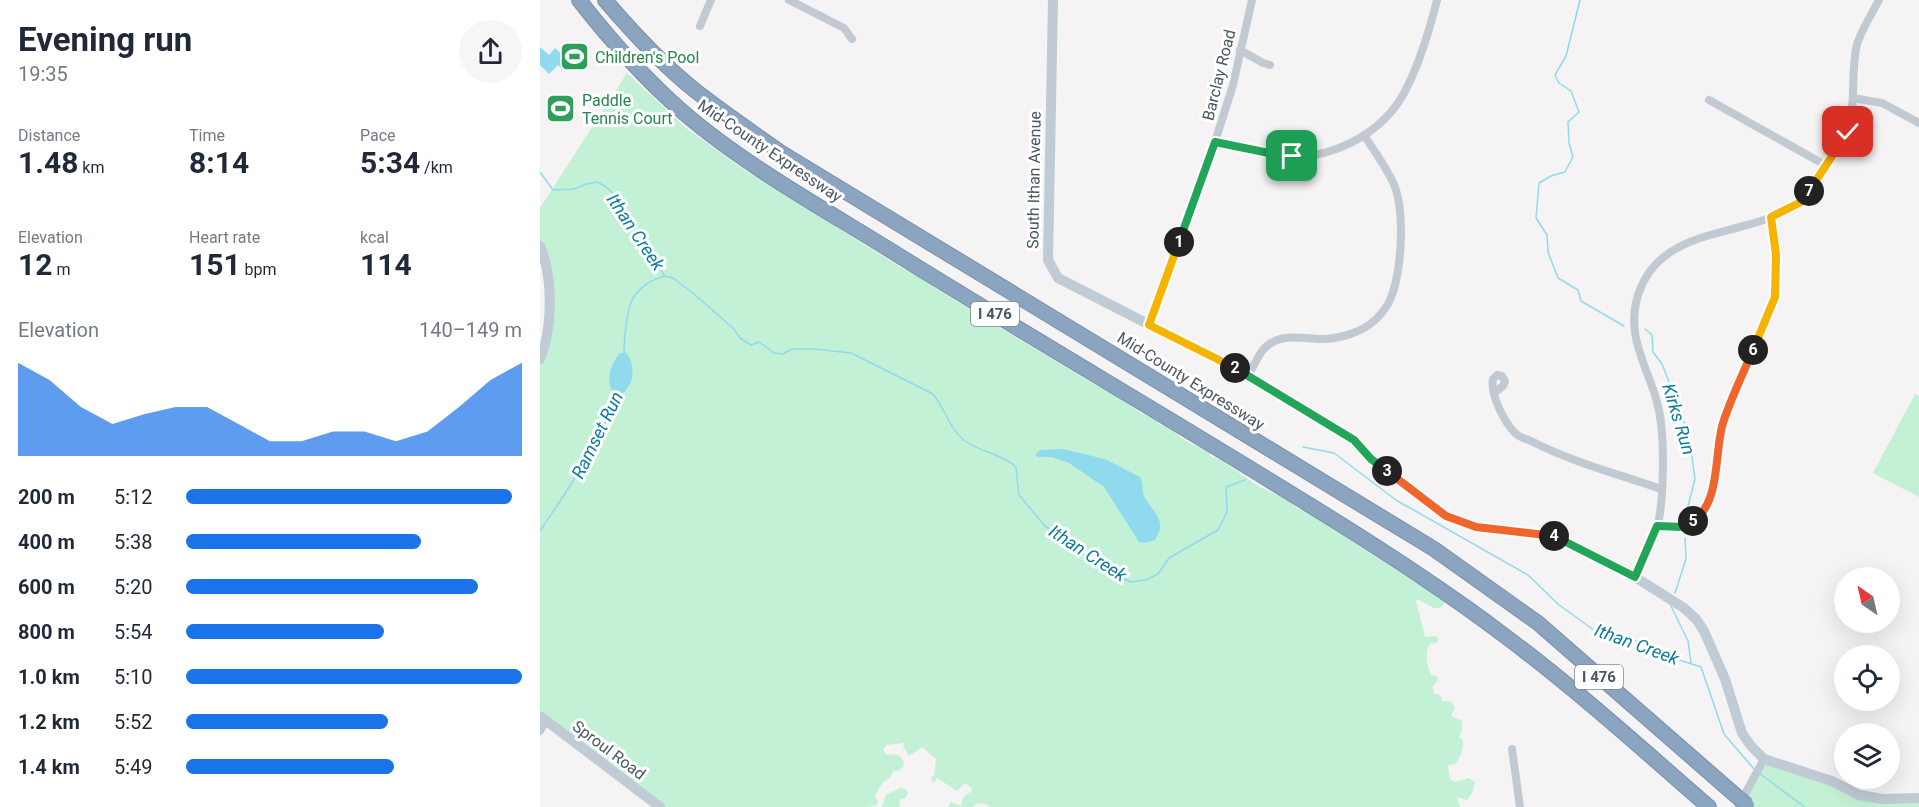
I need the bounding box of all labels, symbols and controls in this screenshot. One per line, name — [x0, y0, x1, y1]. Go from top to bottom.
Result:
text: Evening run — [18, 20, 192, 59]
button: share — [459, 20, 522, 83]
street label: Barclay Road — [1199, 28, 1239, 122]
sports icon: Children's Pool — [558, 41, 590, 73]
place label: Children's Pool — [595, 48, 699, 67]
text: 19:35 — [18, 62, 68, 86]
place label: Paddle Tennis Court — [582, 91, 672, 128]
sports icon: Paddle Tennis Court — [545, 93, 577, 125]
street label: Mid-County Expressway — [694, 96, 846, 207]
pin — [1822, 106, 1873, 157]
street label: South Ithan Avenue — [1023, 111, 1045, 249]
icon: check — [1831, 115, 1864, 148]
text: Distance — [18, 126, 80, 145]
text: Time — [189, 126, 225, 145]
text: Pace — [360, 126, 396, 145]
pin — [1266, 130, 1317, 181]
icon: arrive — [1275, 139, 1308, 172]
text: 1.48 — [18, 145, 78, 180]
text: 8:14 — [189, 145, 249, 180]
text: 5:34 — [360, 145, 420, 180]
text: km — [78, 158, 104, 177]
text: /km — [420, 158, 453, 177]
pin: 7 — [1794, 176, 1824, 206]
text: 7 — [1804, 181, 1814, 200]
water label: Ithan Creek — [603, 190, 670, 275]
pin: 1 — [1164, 227, 1194, 257]
text: Elevation — [18, 228, 83, 247]
text: Heart rate — [189, 228, 260, 247]
text: kcal — [360, 228, 389, 247]
text: 1 — [1174, 232, 1184, 251]
text: 12 — [18, 247, 52, 282]
text: 151 — [189, 247, 241, 282]
text: 114 — [360, 247, 412, 282]
text: m — [52, 260, 70, 279]
text: bpm — [241, 260, 277, 279]
road number: I 476 — [971, 302, 1019, 326]
text: Elevation — [18, 318, 99, 342]
text: 140–149 m — [419, 318, 522, 342]
street label: Mid-County Expressway — [1114, 328, 1268, 434]
pin: 6 — [1738, 335, 1768, 365]
text: 6 — [1748, 340, 1758, 359]
pin: 2 — [1220, 353, 1250, 383]
text: 2 — [1230, 358, 1240, 377]
water label: Kirks Run — [1658, 381, 1700, 457]
water label: Ramset Run — [567, 388, 627, 482]
pin: 3 — [1372, 456, 1402, 486]
text: 3 — [1382, 461, 1392, 480]
text: 200 m — [18, 485, 75, 509]
text: 5:12 — [114, 485, 153, 509]
pin: 5 — [1678, 506, 1708, 536]
text: 5 — [1688, 511, 1698, 530]
water label: Ithan Creek — [1045, 520, 1132, 586]
pin: 4 — [1539, 521, 1569, 551]
text: 4 — [1549, 526, 1559, 545]
text: 400 m — [18, 530, 75, 554]
text: 5:38 — [114, 530, 153, 554]
north arrow — [1834, 567, 1900, 633]
map controls — [1834, 567, 1900, 789]
text: 600 m — [18, 575, 75, 599]
text: 5:20 — [114, 575, 153, 599]
water label: Ithan Creek — [1592, 619, 1683, 669]
text: 800 m — [18, 620, 75, 644]
text: 5:54 — [114, 620, 153, 644]
button: locate — [1834, 645, 1900, 711]
text: 1.0 km — [18, 665, 80, 689]
text: 5:10 — [114, 665, 153, 689]
road number: I 476 — [1575, 665, 1623, 689]
text: 1.2 km — [18, 710, 80, 734]
text: 5:52 — [114, 710, 153, 734]
street label: Sproul Road — [569, 716, 649, 784]
button: layers — [1834, 723, 1900, 789]
text: 1.4 km — [18, 755, 80, 779]
text: 5:49 — [114, 755, 153, 779]

